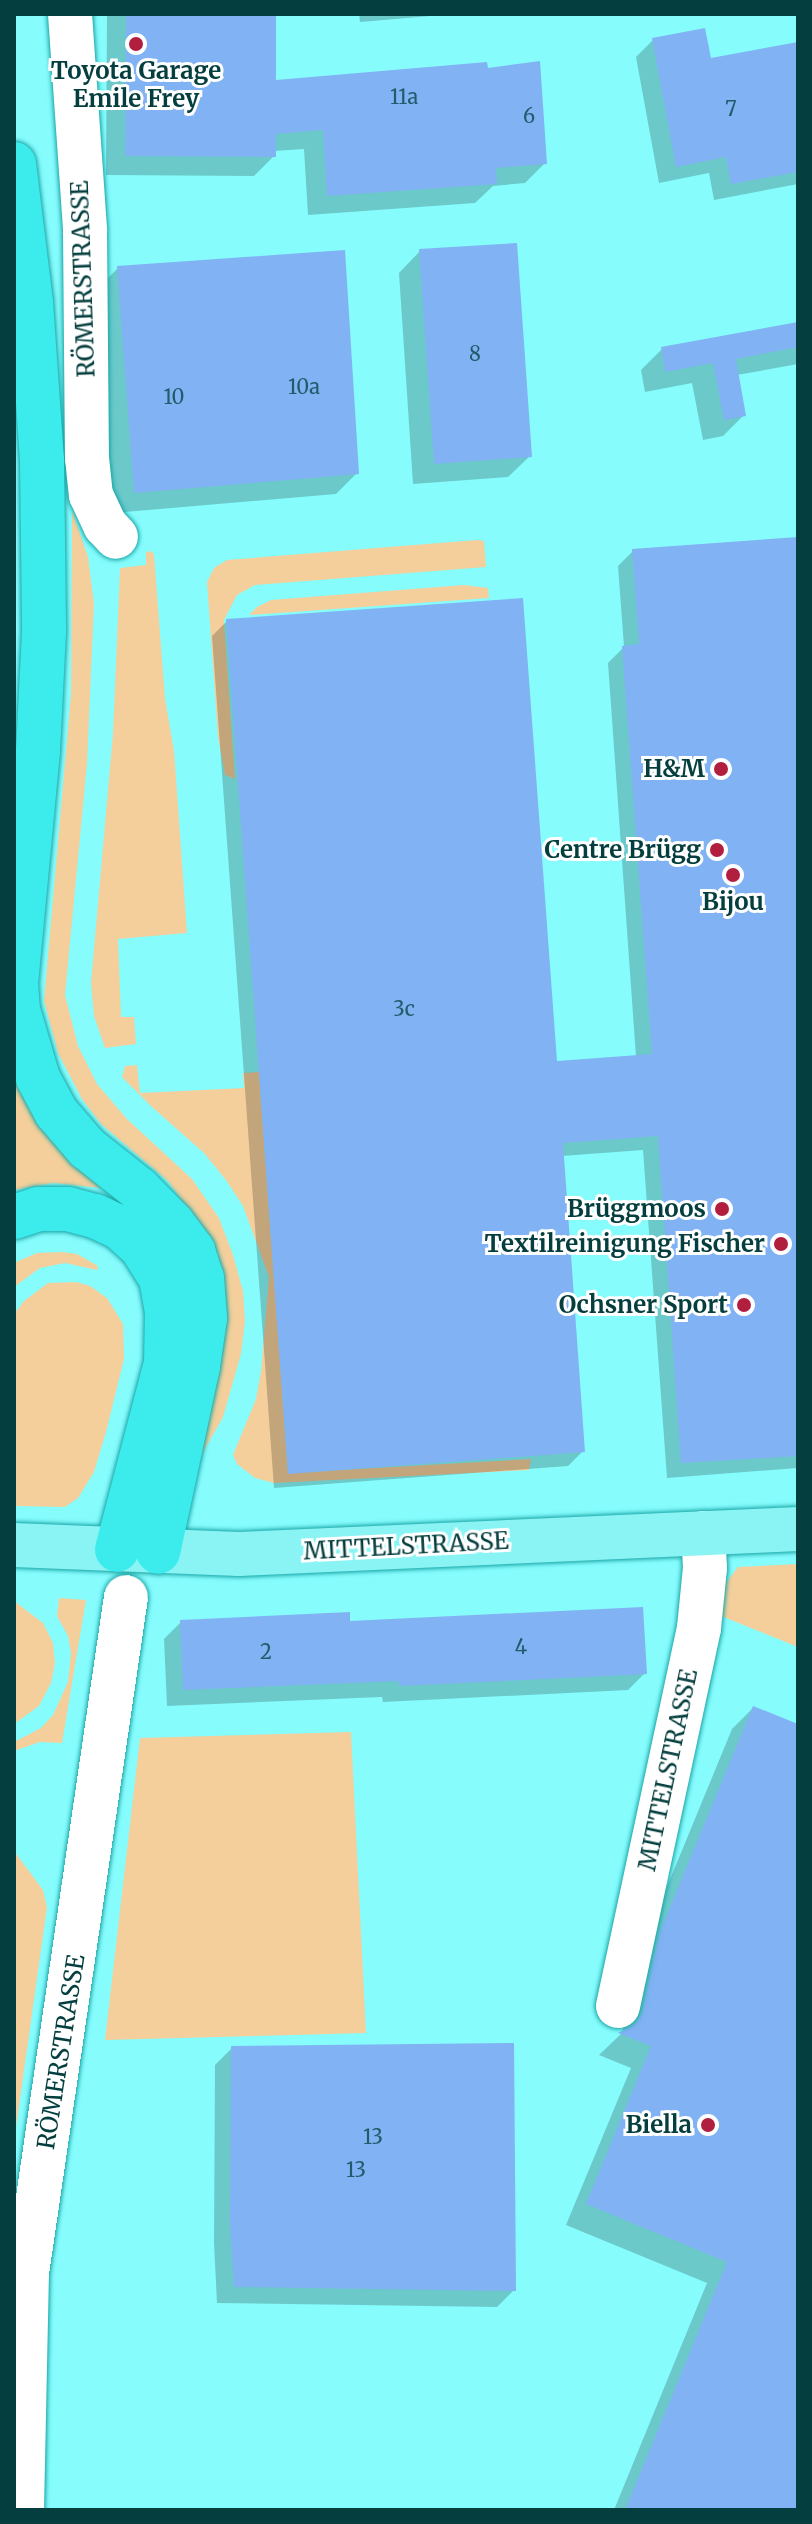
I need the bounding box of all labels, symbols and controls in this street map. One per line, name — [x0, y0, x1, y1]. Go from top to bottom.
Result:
marker: Toyota Garage Emile Frey — [127, 35, 145, 53]
place label: Toyota Garage Emile Frey — [51, 57, 221, 113]
house number: 11a — [390, 84, 418, 108]
house number: 7 — [725, 96, 737, 120]
house number: 6 — [523, 103, 535, 127]
street label: RÖMERSTRASSE — [65, 180, 101, 378]
house number: 8 — [469, 341, 481, 365]
house number: 10a — [288, 374, 320, 398]
house number: 10 — [163, 384, 185, 408]
place label: H&M — [643, 755, 705, 783]
marker: H&M — [712, 760, 730, 778]
place label: Centre Brügg — [544, 836, 701, 864]
marker: Centre Brügg — [708, 841, 726, 859]
marker: Bijou — [724, 866, 742, 884]
place label: Bijou — [702, 888, 764, 916]
house number: 3c — [393, 996, 415, 1020]
place label: Brüggmoos — [567, 1195, 706, 1223]
marker: Brüggmoos — [713, 1200, 731, 1218]
place label: Textilreinigung Fischer — [485, 1230, 765, 1258]
marker: Textilreinigung Fischer — [772, 1235, 790, 1253]
place label: Ochsner Sport — [559, 1291, 728, 1319]
marker: Ochsner Sport — [735, 1296, 753, 1314]
street label: MITTELSTRASSE — [303, 1526, 509, 1566]
house number: 4 — [515, 1634, 527, 1658]
house number: 2 — [260, 1639, 272, 1663]
street label: MITTELSTRASSE — [633, 1667, 703, 1873]
street label: RÖMERSTRASSE — [31, 1952, 91, 2152]
place label: Biella — [625, 2111, 692, 2139]
marker: Biella — [699, 2116, 717, 2134]
house number: 13 — [363, 2124, 383, 2148]
house number: 13 — [346, 2157, 366, 2181]

